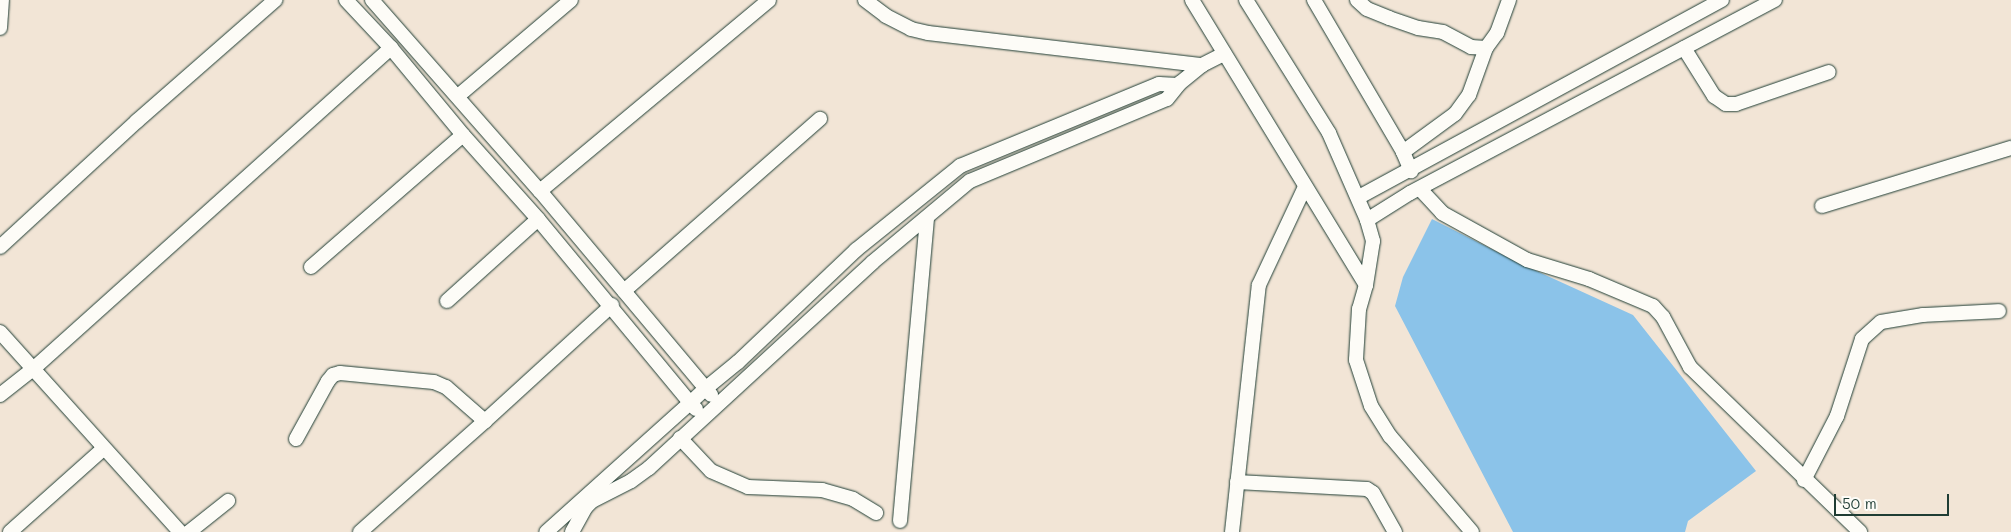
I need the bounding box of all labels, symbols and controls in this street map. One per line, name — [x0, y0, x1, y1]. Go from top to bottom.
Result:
scale bar — [1836, 484, 1951, 516]
text: 50 m — [1842, 493, 1877, 513]

